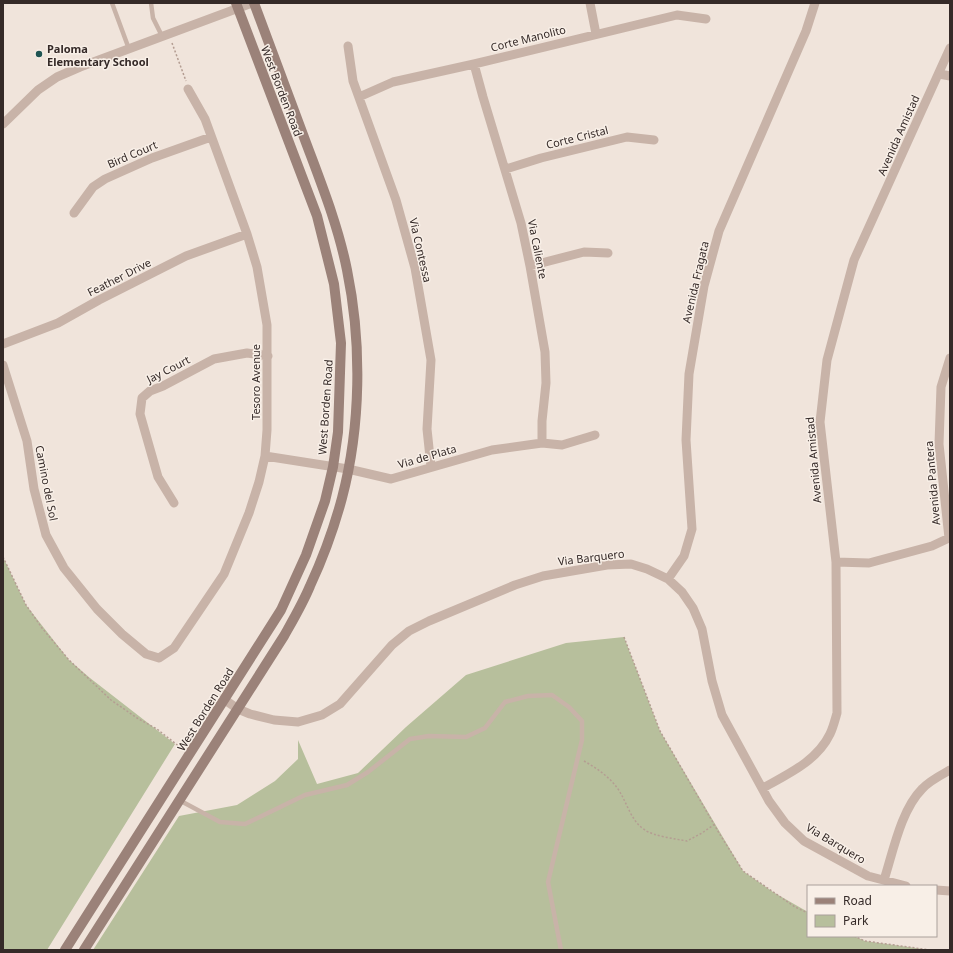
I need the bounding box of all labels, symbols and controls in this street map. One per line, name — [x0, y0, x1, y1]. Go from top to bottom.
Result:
street label: Corte Manolito — [489, 21, 568, 55]
place label: Paloma Elementary School — [47, 41, 149, 69]
street label: West Borden Road — [258, 44, 306, 138]
marker: Paloma Elementary School — [34, 49, 44, 59]
street label: Avenida Amistad — [874, 92, 922, 178]
street label: Corte Cristal — [544, 122, 610, 152]
street label: Bird Court — [105, 137, 159, 171]
street label: Via Contessa — [406, 216, 436, 284]
street label: Via Caliente — [525, 218, 551, 280]
street label: Avenida Fragata — [678, 240, 712, 324]
street label: Feather Drive — [85, 255, 153, 299]
street label: Tesoro Avenue — [248, 344, 263, 420]
street label: Jay Court — [143, 352, 192, 387]
street label: West Borden Road — [314, 359, 336, 455]
street label: Avenida Amistad — [802, 416, 824, 504]
street label: Avenida Pantera — [921, 440, 943, 526]
street label: Via de Plata — [396, 441, 458, 471]
street label: Camino del Sol — [32, 444, 62, 522]
street label: Via Barquero — [557, 545, 625, 569]
street label: West Borden Road — [173, 665, 237, 753]
street label: Via Barquero — [803, 819, 869, 867]
legend — [807, 885, 937, 937]
text: Road — [843, 892, 872, 909]
text: Park — [843, 912, 869, 929]

